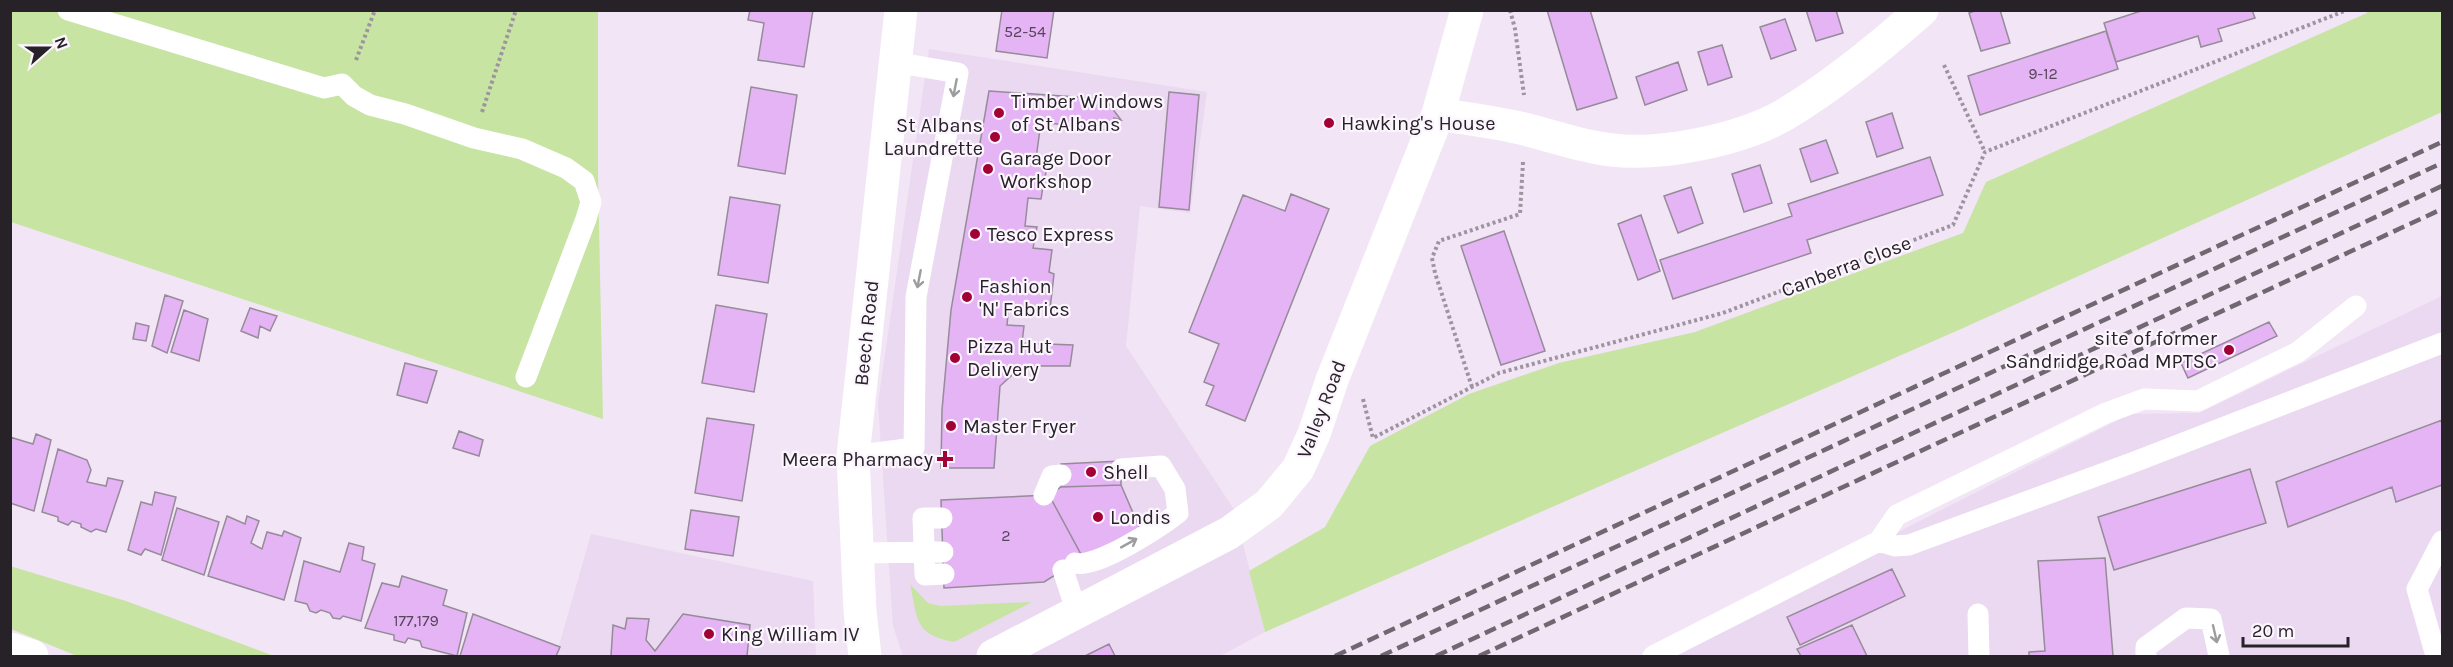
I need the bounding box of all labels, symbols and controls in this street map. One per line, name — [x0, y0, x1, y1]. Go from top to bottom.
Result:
north arrow — [18, 18, 78, 78]
house number: 52-54 — [1004, 22, 1046, 41]
text: N — [51, 34, 72, 52]
house number: 9-12 — [2028, 64, 2058, 83]
one-way arrow — [950, 77, 961, 97]
place label: Timber Windows of St Albans — [1011, 90, 1163, 136]
marker: Timber Windows of St Albans — [992, 106, 1006, 120]
place label: Hawking's House — [1341, 112, 1496, 135]
place label: St Albans Laundrette — [884, 114, 983, 160]
marker: Hawking's House — [1322, 116, 1336, 130]
marker: St Albans Laundrette — [988, 130, 1002, 144]
place label: Garage Door Workshop — [1000, 147, 1111, 193]
marker: Garage Door Workshop — [981, 162, 995, 176]
place label: Tesco Express — [987, 223, 1114, 246]
marker: Tesco Express — [968, 227, 982, 241]
street label: Canberra Close — [1778, 231, 1914, 302]
one-way arrow — [913, 269, 924, 289]
place label: Fashion 'N' Fabrics — [979, 275, 1070, 321]
street label: Beech Road — [850, 279, 883, 387]
marker: Fashion 'N' Fabrics — [960, 290, 974, 304]
place label: site of former Sandridge Road MPTSC — [2005, 327, 2218, 373]
place label: Pizza Hut Delivery — [967, 335, 1052, 381]
marker: site of former Sandridge Road MPTSC — [2222, 343, 2236, 357]
marker: Pizza Hut Delivery — [948, 351, 962, 365]
street label: Valley Road — [1292, 357, 1351, 461]
place label: Master Fryer — [963, 415, 1077, 438]
marker: Master Fryer — [944, 419, 958, 433]
place label: Meera Pharmacy — [782, 448, 933, 471]
marker: Meera Pharmacy — [938, 452, 952, 466]
place label: Shell — [1103, 461, 1149, 484]
marker: Shell — [1084, 465, 1098, 479]
place label: Londis — [1110, 506, 1171, 529]
marker: Londis — [1091, 510, 1105, 524]
house number: 2 — [1001, 526, 1011, 545]
one-way arrow — [1119, 537, 1137, 548]
scale bar — [2243, 610, 2348, 648]
house number: 177,179 — [393, 611, 439, 630]
text: 20 m — [2252, 620, 2294, 642]
place label: King William IV — [721, 623, 860, 646]
one-way arrow — [2209, 624, 2221, 643]
marker: King William IV — [702, 627, 716, 641]

